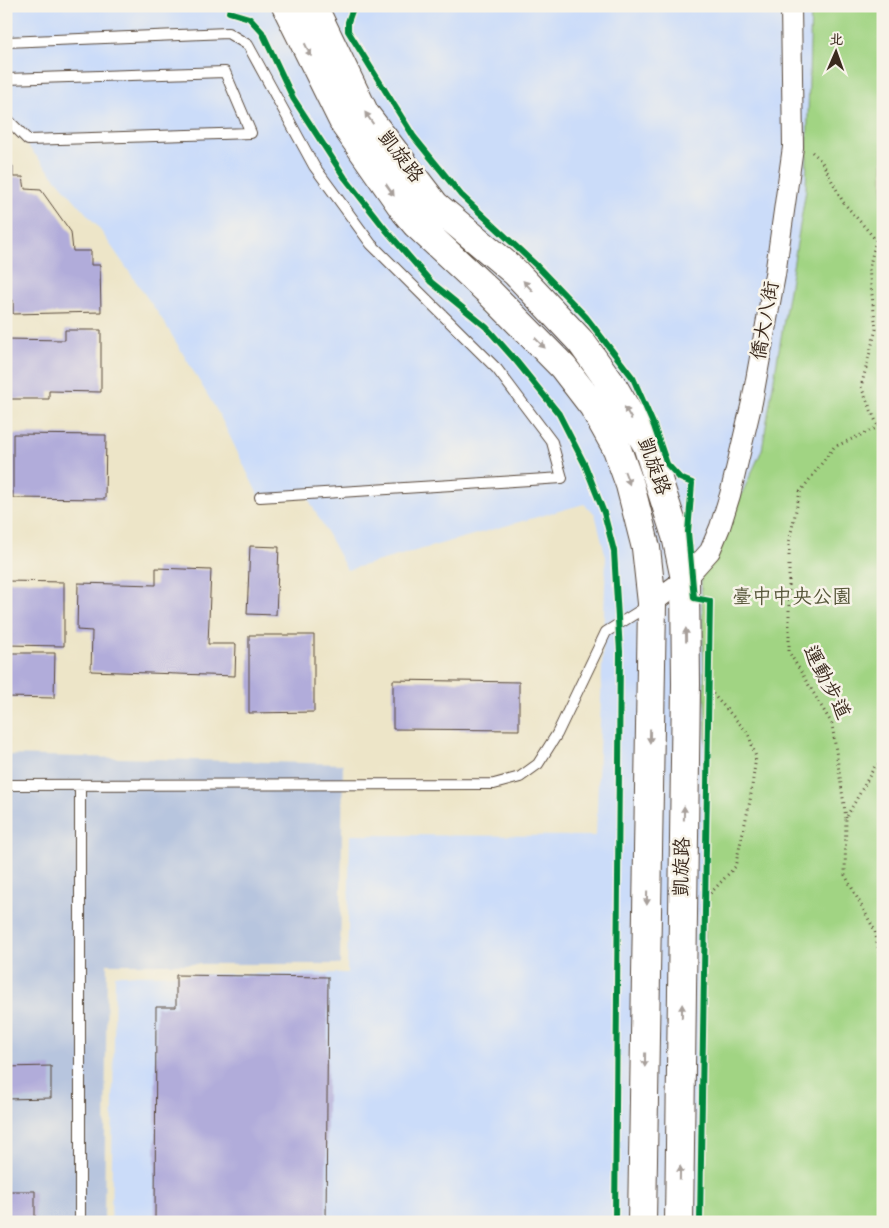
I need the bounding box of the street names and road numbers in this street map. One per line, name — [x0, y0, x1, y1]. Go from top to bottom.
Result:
street label: 凱旋路 — [369, 126, 429, 191]
street label: 僑大八街 — [746, 279, 788, 363]
street label: 凱旋路 — [629, 434, 676, 501]
street label: 運動步道 — [794, 641, 856, 725]
street label: 凱旋路 — [669, 836, 699, 897]

